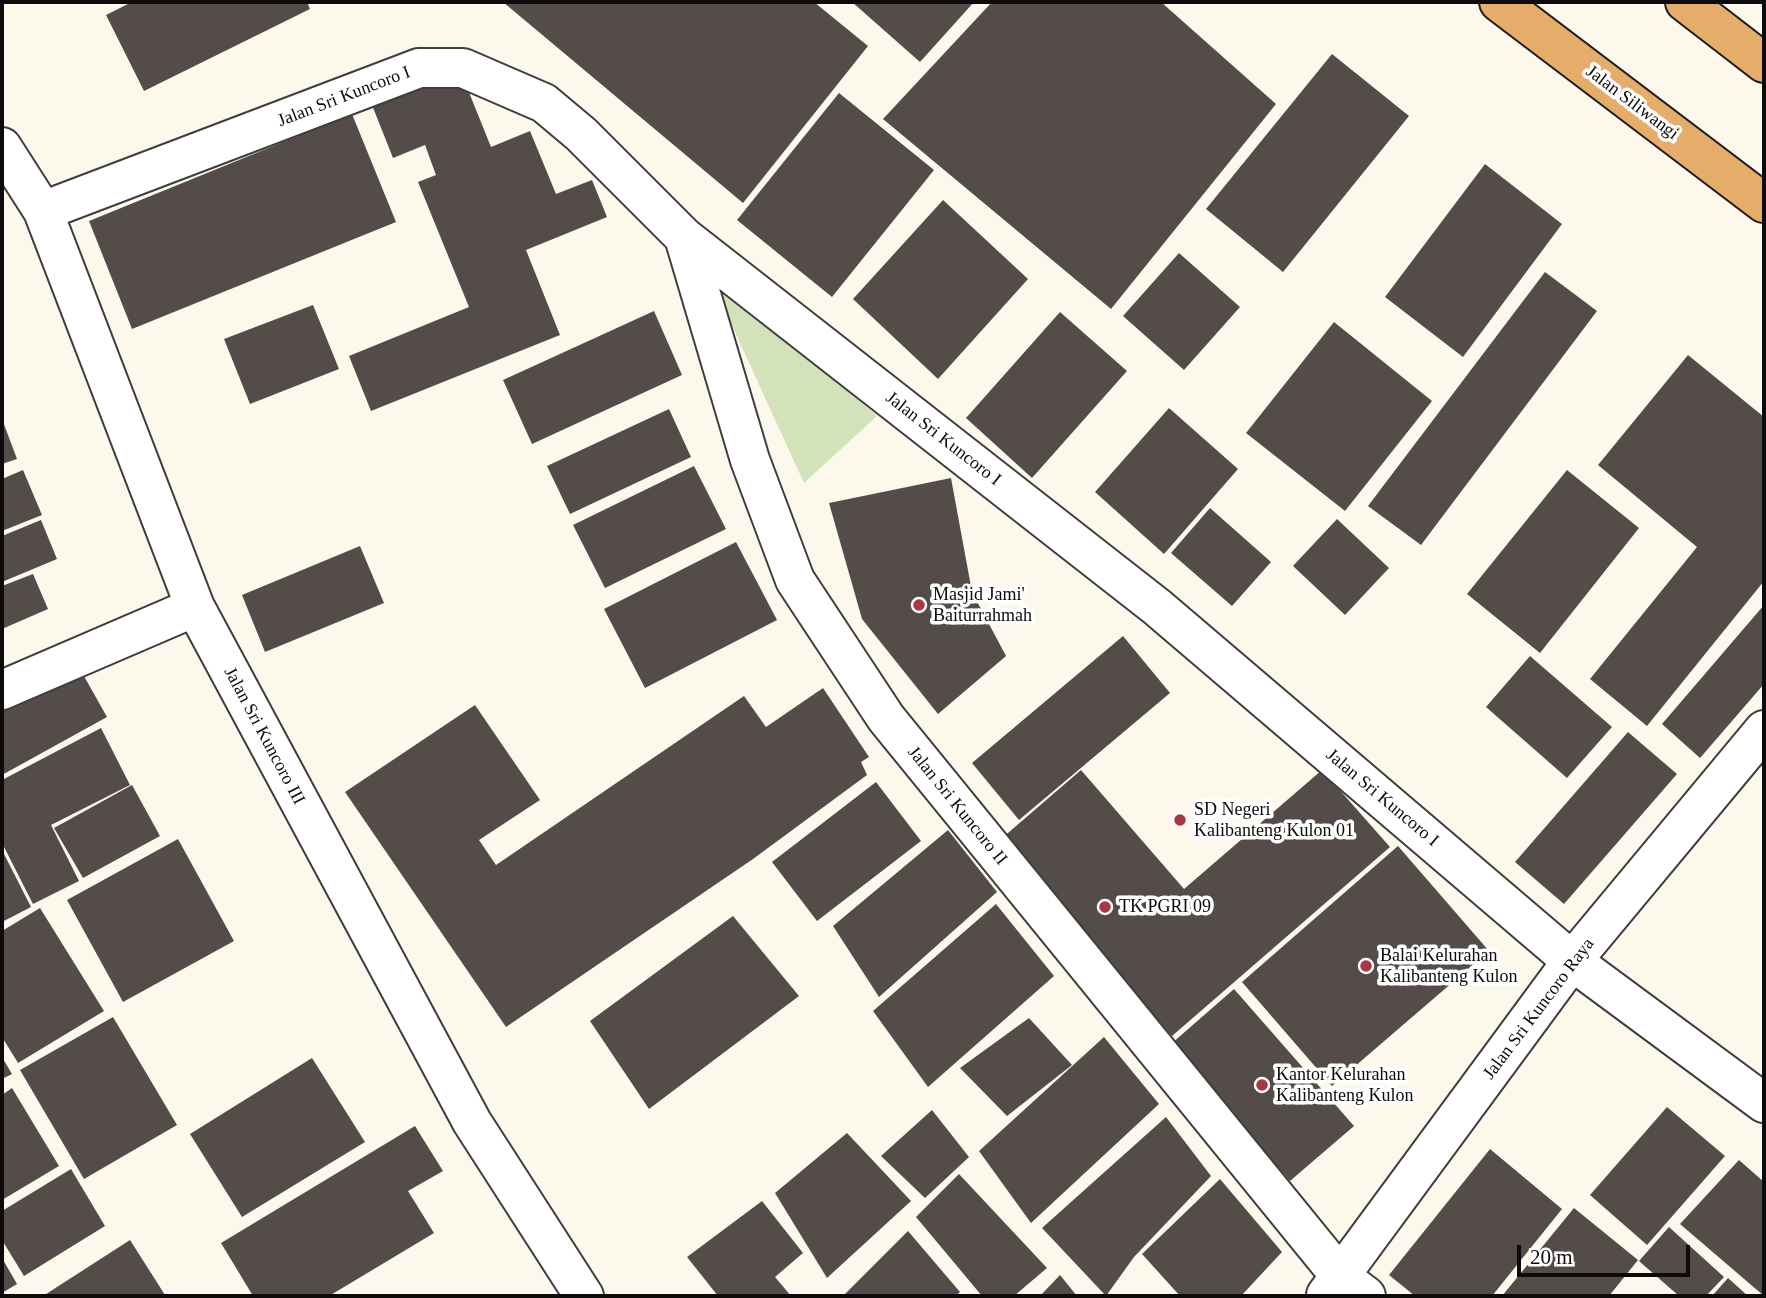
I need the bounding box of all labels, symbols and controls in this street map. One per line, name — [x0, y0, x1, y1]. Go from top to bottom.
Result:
street label: Jalan Siliwangi — [1581, 61, 1683, 145]
street label: Jalan Sri Kuncoro I — [275, 62, 413, 132]
street label: Jalan Sri Kuncoro I — [881, 387, 1005, 491]
place label: Masjid Jami' Baiturrahmah — [933, 584, 1032, 626]
marker: Masjid Jami' Baiturrahmah — [911, 597, 927, 613]
street label: Jalan Sri Kuncoro III — [219, 664, 309, 808]
street label: Jalan Sri Kuncoro II — [903, 742, 1011, 870]
street label: Jalan Sri Kuncoro I — [1321, 745, 1443, 851]
place label: SD Negeri Kalibanteng Kulon 01 — [1194, 799, 1354, 842]
marker: SD Negeri Kalibanteng Kulon 01 — [1172, 812, 1188, 828]
place label: TK PGRI 09 — [1119, 896, 1211, 918]
marker: TK PGRI 09 — [1097, 899, 1113, 915]
street label: Jalan Sri Kuncoro Raya — [1479, 934, 1599, 1084]
place label: Balai Kelurahan Kalibanteng Kulon — [1380, 945, 1517, 988]
marker: Balai Kelurahan Kalibanteng Kulon — [1358, 958, 1374, 974]
place label: Kantor Kelurahan Kalibanteng Kulon — [1276, 1064, 1413, 1106]
marker: Kantor Kelurahan Kalibanteng Kulon — [1254, 1077, 1270, 1093]
scale bar — [1521, 1232, 1694, 1276]
text: 20 m — [1530, 1245, 1573, 1269]

